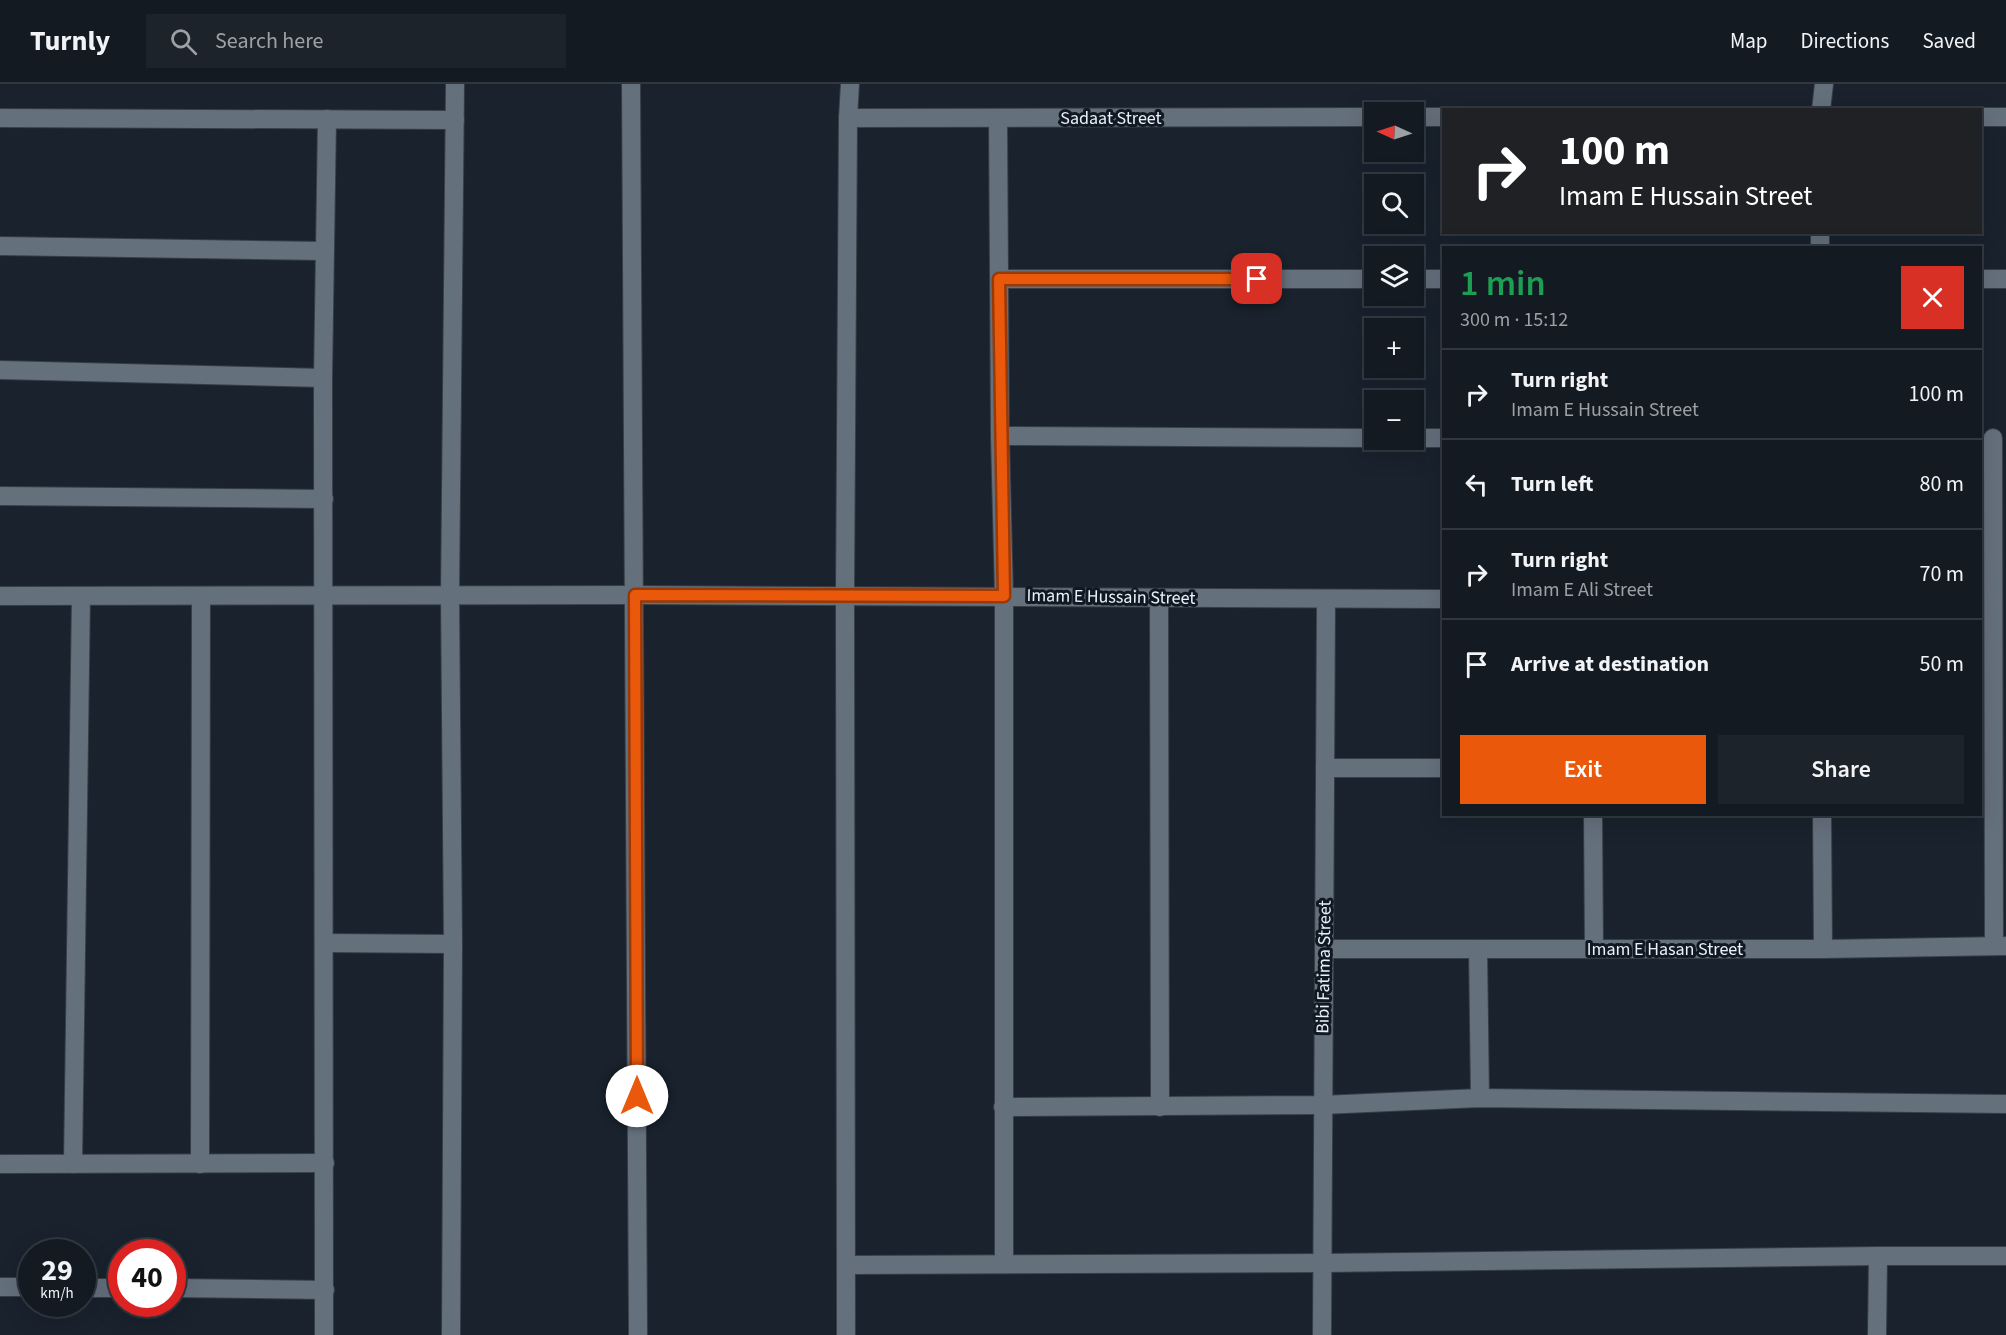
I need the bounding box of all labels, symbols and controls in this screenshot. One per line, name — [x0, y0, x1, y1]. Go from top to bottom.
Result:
search box — [146, 14, 566, 68]
text: Turnly — [30, 21, 110, 61]
icon: search — [167, 25, 200, 58]
text: Search here — [215, 25, 324, 57]
text: Map — [1730, 26, 1768, 56]
text: Directions — [1801, 26, 1889, 56]
text: Saved — [1922, 26, 1976, 56]
north arrow — [1364, 102, 1424, 162]
map controls — [1364, 102, 1424, 450]
street label: Sadaat Street — [1060, 106, 1162, 131]
text: 100 m — [1559, 121, 1670, 181]
icon: right — [1460, 132, 1538, 210]
button: search — [1364, 174, 1424, 234]
text: Imam E Hussain Street — [1559, 177, 1812, 216]
button: layers — [1364, 246, 1424, 306]
pin — [1231, 253, 1282, 304]
text: 1 min — [1460, 258, 1546, 309]
icon: arrive — [1240, 262, 1273, 295]
button: close — [1901, 266, 1964, 329]
text: 300 m · 15:12 — [1460, 306, 1568, 334]
button: + — [1364, 318, 1424, 378]
text: Turn right — [1511, 364, 1608, 396]
icon: right — [1460, 378, 1493, 411]
text: 100 m — [1909, 378, 1964, 410]
button: − — [1364, 390, 1424, 450]
text: Imam E Hussain Street — [1511, 396, 1699, 424]
icon: left — [1460, 468, 1493, 501]
text: Turn left — [1511, 468, 1593, 500]
text: 80 m — [1919, 468, 1964, 500]
text: Turn right — [1511, 544, 1608, 576]
icon: right — [1460, 558, 1493, 591]
text: 70 m — [1919, 558, 1964, 590]
text: Imam E Ali Street — [1511, 576, 1653, 604]
street label: Imam E Hussain Street — [1026, 583, 1196, 611]
icon: arrive — [1460, 648, 1493, 681]
text: Arrive at destination — [1511, 648, 1709, 680]
text: 50 m — [1919, 648, 1964, 680]
button: Exit — [1460, 735, 1706, 804]
button: Share — [1718, 735, 1964, 804]
street label: Bibi Fatima Street — [1310, 900, 1338, 1034]
street label: Imam E Hasan Street — [1587, 937, 1743, 962]
position arrow — [605, 1064, 669, 1128]
speed limit sign: 40 — [108, 1239, 186, 1317]
text: 29 — [41, 1249, 73, 1292]
text: km/h — [40, 1283, 74, 1304]

